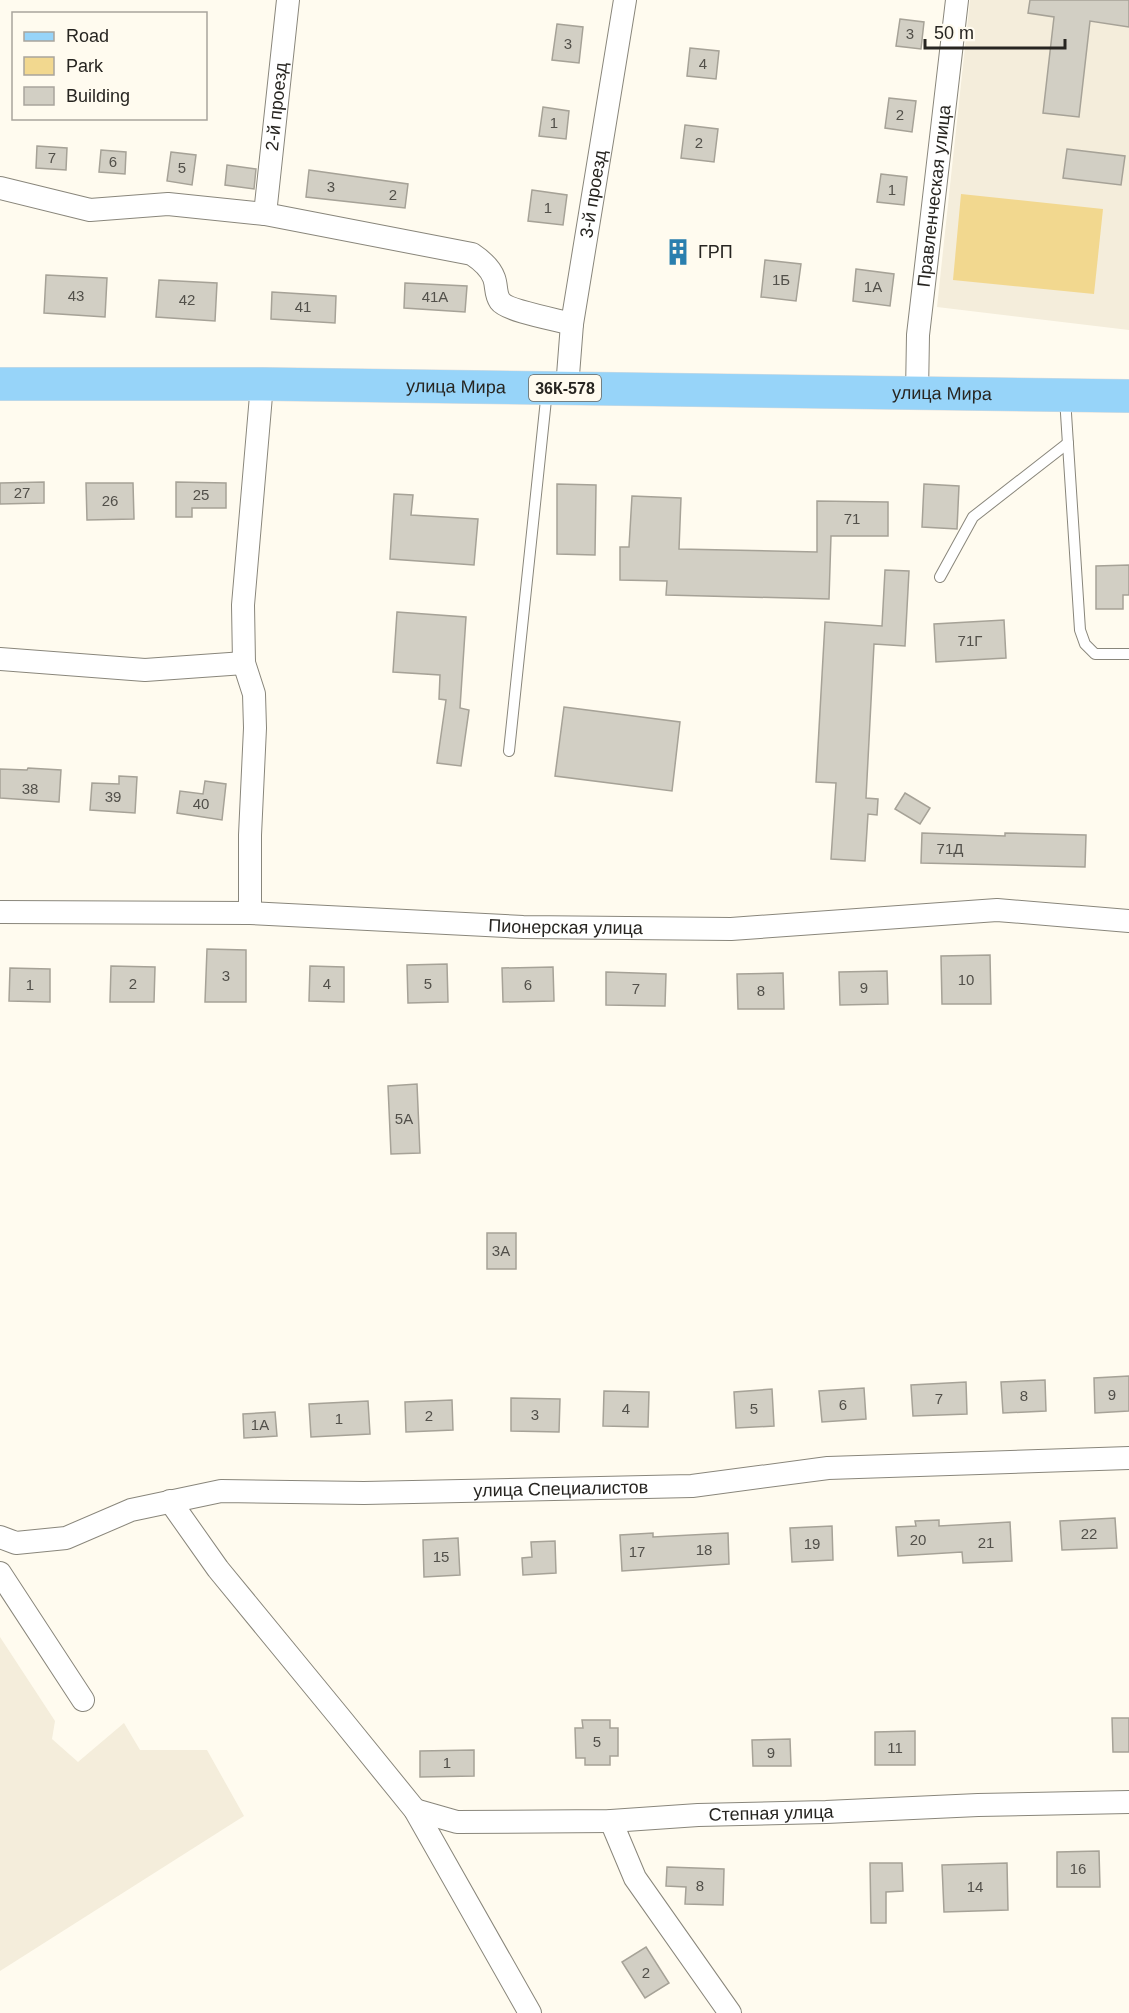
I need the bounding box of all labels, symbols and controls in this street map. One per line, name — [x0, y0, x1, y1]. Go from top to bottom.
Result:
legend — [12, 12, 207, 120]
scale bar — [925, 12, 1064, 50]
text: 50 m — [934, 23, 974, 43]
house number: 3 — [906, 25, 914, 42]
text: Road — [66, 26, 109, 46]
house number: 3 — [564, 35, 572, 52]
house number: 4 — [699, 55, 707, 72]
text: Park — [66, 56, 104, 76]
street label: 2-й проезд — [262, 61, 291, 152]
text: Building — [66, 86, 130, 106]
street label: Правленческая улица — [914, 103, 955, 288]
house number: 2 — [896, 106, 904, 123]
house number: 1 — [550, 114, 558, 131]
house number: 2 — [695, 134, 703, 151]
street label: 3-й проезд — [576, 148, 610, 239]
house number: 7 — [48, 149, 56, 166]
house number: 6 — [109, 153, 117, 170]
house number: 5 — [178, 159, 186, 176]
house number: 3 — [327, 178, 335, 195]
house number: 1 — [888, 181, 896, 198]
house number: 2 — [389, 186, 397, 203]
house number: 1 — [544, 199, 552, 216]
building icon: ГРП — [663, 237, 693, 267]
place label: ГРП — [698, 242, 733, 262]
house number: 1Б — [772, 271, 790, 288]
house number: 1А — [864, 278, 882, 295]
house number: 43 — [68, 287, 84, 304]
house number: 41А — [422, 288, 448, 305]
house number: 42 — [179, 291, 195, 308]
house number: 41 — [295, 298, 311, 315]
road number: 36К-578 — [529, 375, 601, 401]
street label: улица Мира — [406, 376, 507, 397]
street label: улица Мира — [892, 383, 993, 404]
house number: 27 — [14, 484, 30, 501]
house number: 25 — [193, 486, 209, 503]
house number: 26 — [102, 492, 118, 509]
house number: 71 — [844, 510, 860, 527]
house number: 71Г — [958, 632, 982, 649]
house number: 38 — [22, 780, 38, 797]
house number: 39 — [105, 788, 121, 805]
house number: 40 — [193, 795, 209, 812]
house number: 71Д — [937, 840, 963, 857]
street label: Пионерская улица — [488, 915, 644, 938]
house number: 3 — [222, 967, 230, 984]
house number: 10 — [958, 971, 974, 988]
house number: 2 — [129, 975, 137, 992]
house number: 4 — [323, 975, 331, 992]
house number: 5 — [424, 975, 432, 992]
house number: 1 — [26, 976, 34, 993]
house number: 6 — [524, 976, 532, 993]
house number: 9 — [860, 979, 868, 996]
house number: 7 — [632, 980, 640, 997]
house number: 8 — [757, 982, 765, 999]
house number: 5А — [395, 1110, 413, 1127]
house number: 3А — [492, 1242, 510, 1259]
house number: 9 — [1108, 1386, 1116, 1403]
house number: 8 — [1020, 1387, 1028, 1404]
house number: 7 — [935, 1390, 943, 1407]
house number: 6 — [839, 1396, 847, 1413]
house number: 4 — [622, 1400, 630, 1417]
house number: 5 — [750, 1400, 758, 1417]
house number: 3 — [531, 1406, 539, 1423]
house number: 2 — [425, 1407, 433, 1424]
house number: 1 — [335, 1410, 343, 1427]
house number: 1А — [251, 1416, 269, 1433]
street label: улица Специалистов — [473, 1477, 648, 1501]
house number: 22 — [1081, 1525, 1097, 1542]
house number: 20 — [910, 1531, 926, 1548]
house number: 21 — [978, 1534, 994, 1551]
house number: 19 — [804, 1535, 820, 1552]
house number: 18 — [696, 1541, 712, 1558]
house number: 17 — [629, 1543, 645, 1560]
house number: 15 — [433, 1548, 449, 1565]
house number: 5 — [593, 1733, 601, 1750]
house number: 11 — [887, 1739, 903, 1756]
house number: 9 — [767, 1744, 775, 1761]
house number: 1 — [443, 1754, 451, 1771]
street label: Степная улица — [708, 1802, 835, 1825]
house number: 16 — [1070, 1860, 1086, 1877]
house number: 8 — [696, 1877, 704, 1894]
house number: 14 — [967, 1878, 983, 1895]
house number: 2 — [642, 1964, 650, 1981]

